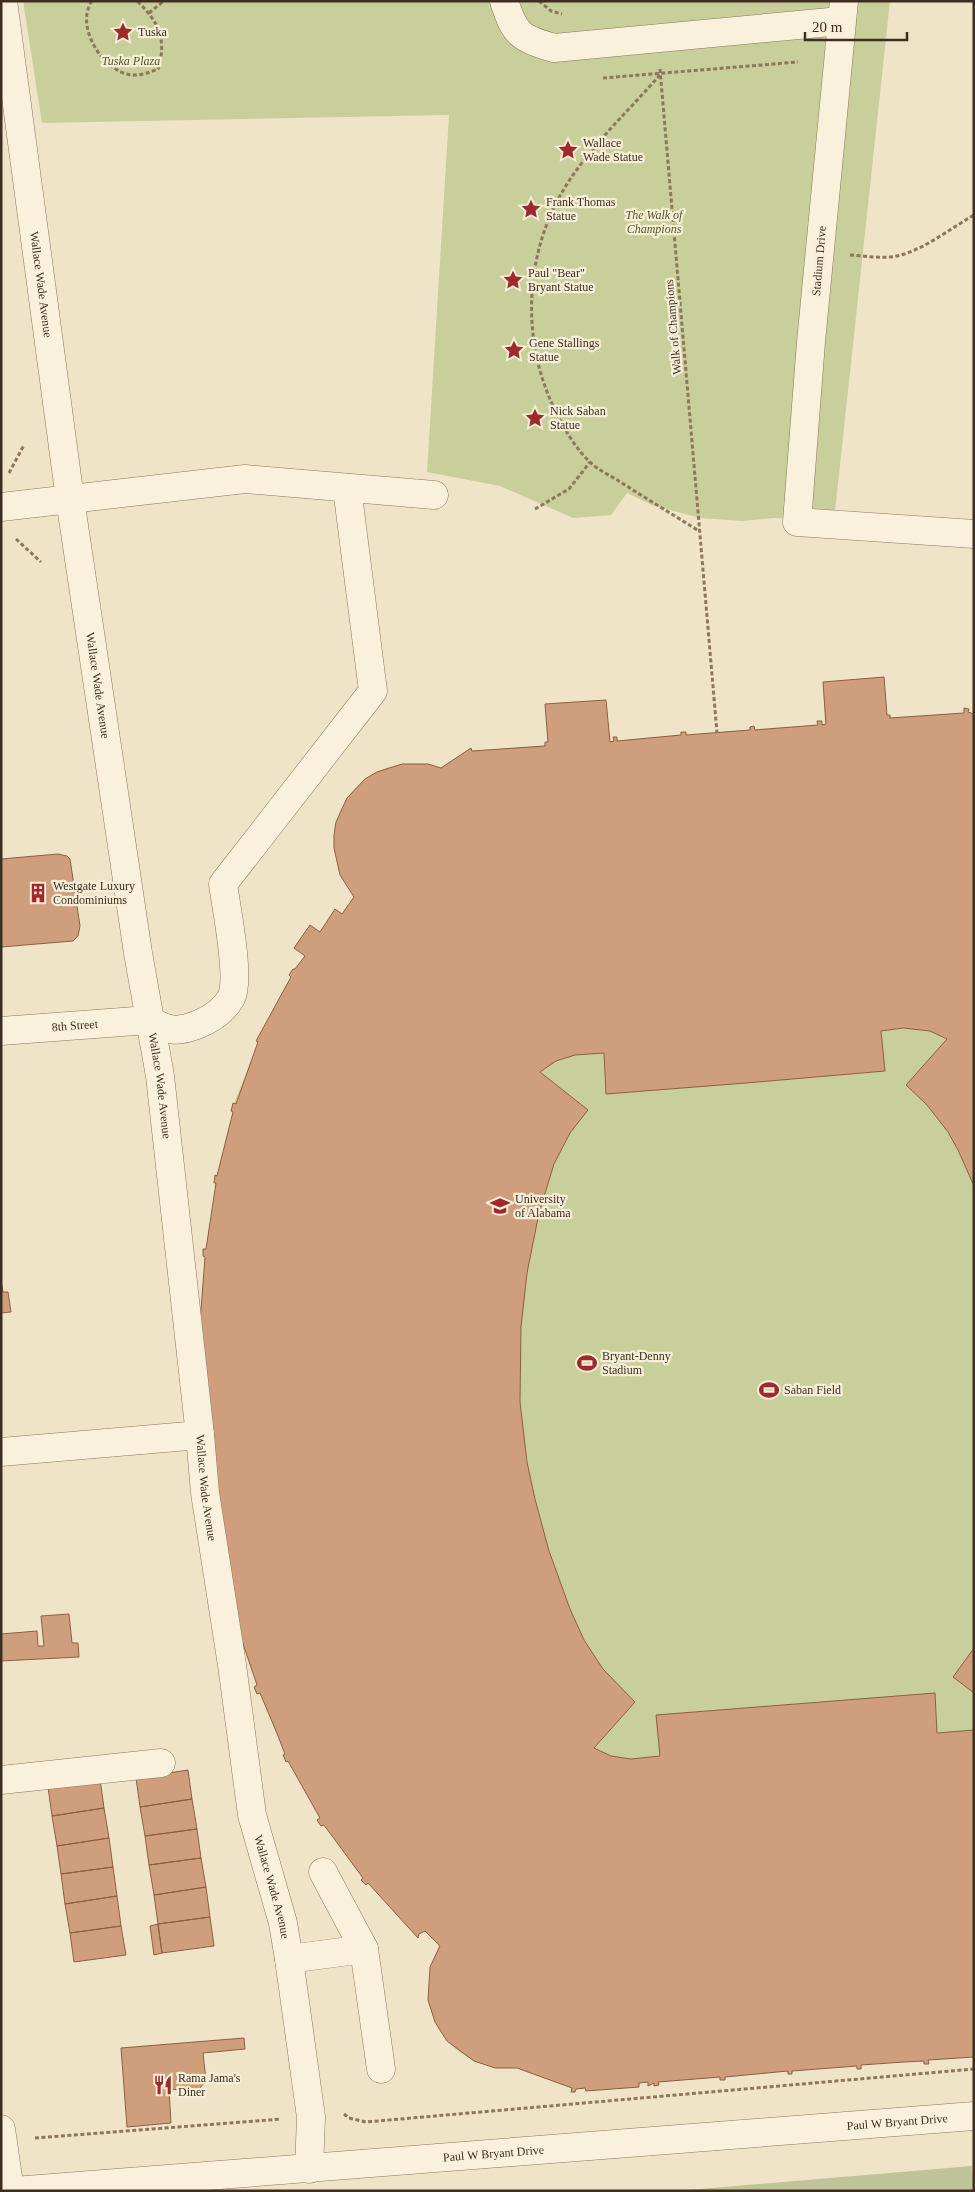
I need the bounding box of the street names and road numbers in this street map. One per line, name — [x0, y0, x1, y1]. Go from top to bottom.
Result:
street label: Stadium Drive — [809, 225, 829, 297]
street label: Wallace Wade Avenue — [27, 230, 55, 338]
street label: Walk of Champions — [662, 278, 684, 375]
street label: Wallace Wade Avenue — [83, 631, 113, 739]
street label: 8th Street — [51, 1017, 99, 1034]
street label: Wallace Wade Avenue — [145, 1031, 174, 1139]
street label: Wallace Wade Avenue — [193, 1434, 219, 1542]
street label: Wallace Wade Avenue — [251, 1833, 292, 1940]
street label: Paul W Bryant Drive — [846, 2111, 948, 2133]
street label: Paul W Bryant Drive — [442, 2143, 545, 2164]

